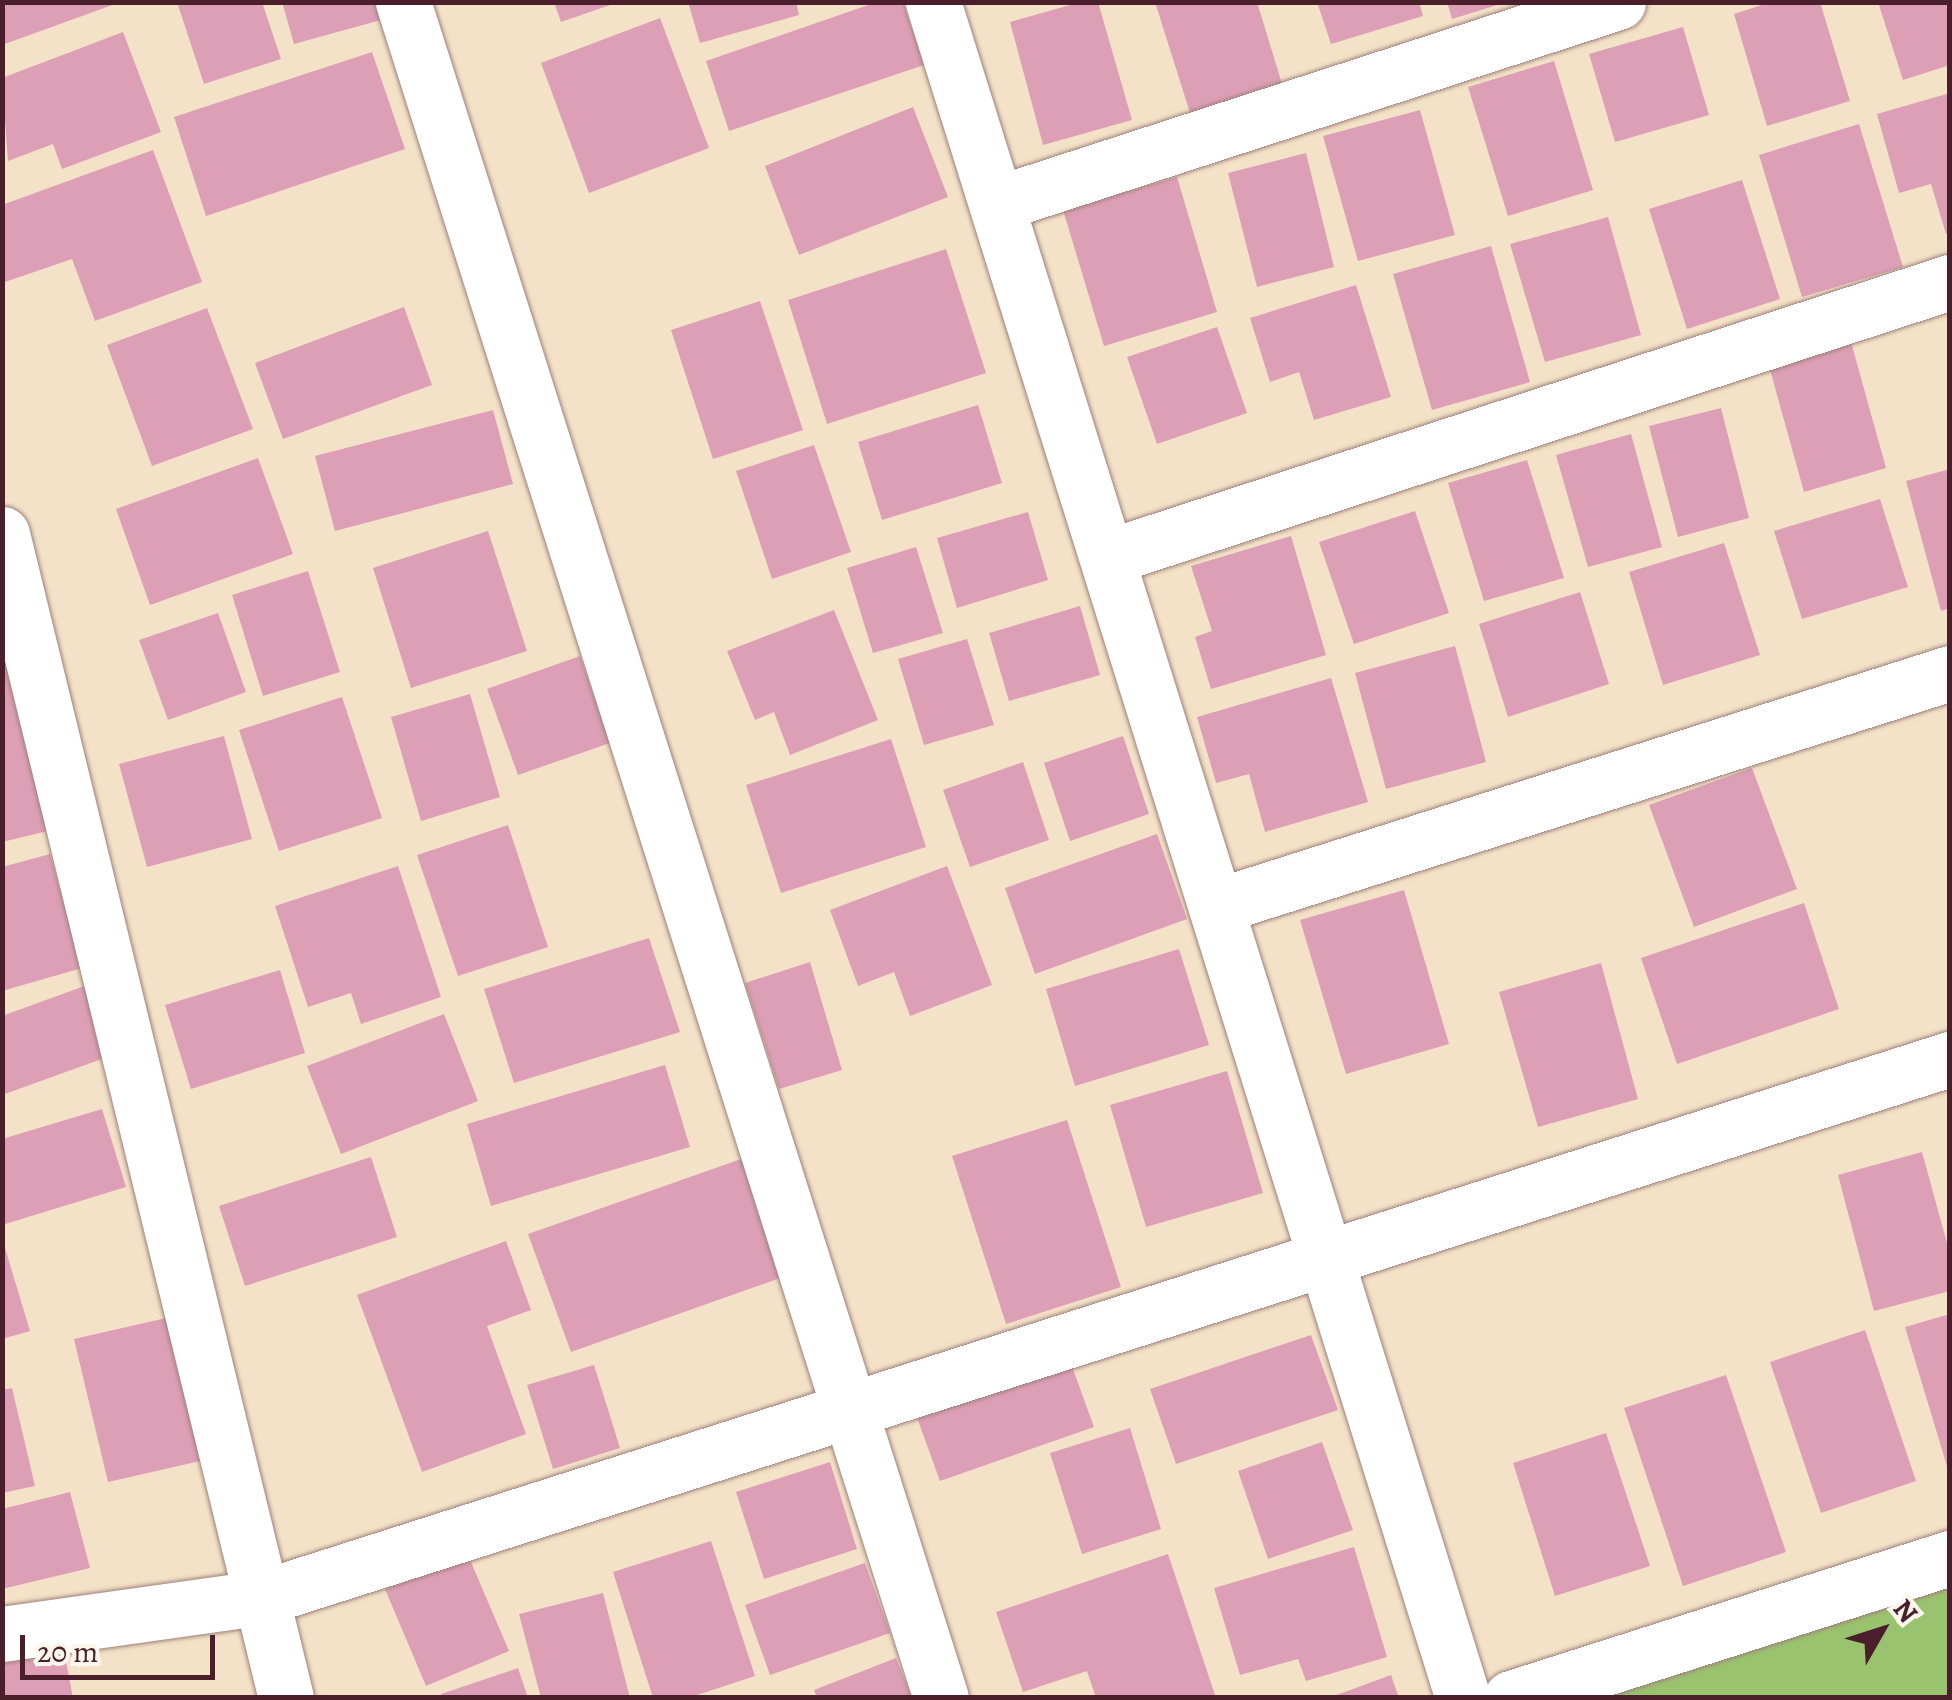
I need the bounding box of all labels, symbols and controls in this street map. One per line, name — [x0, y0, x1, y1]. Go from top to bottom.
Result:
north arrow — [1832, 1580, 1932, 1680]
text: N — [1884, 1591, 1926, 1631]
scale bar — [25, 1615, 220, 1677]
text: 20 m — [37, 1632, 98, 1672]

